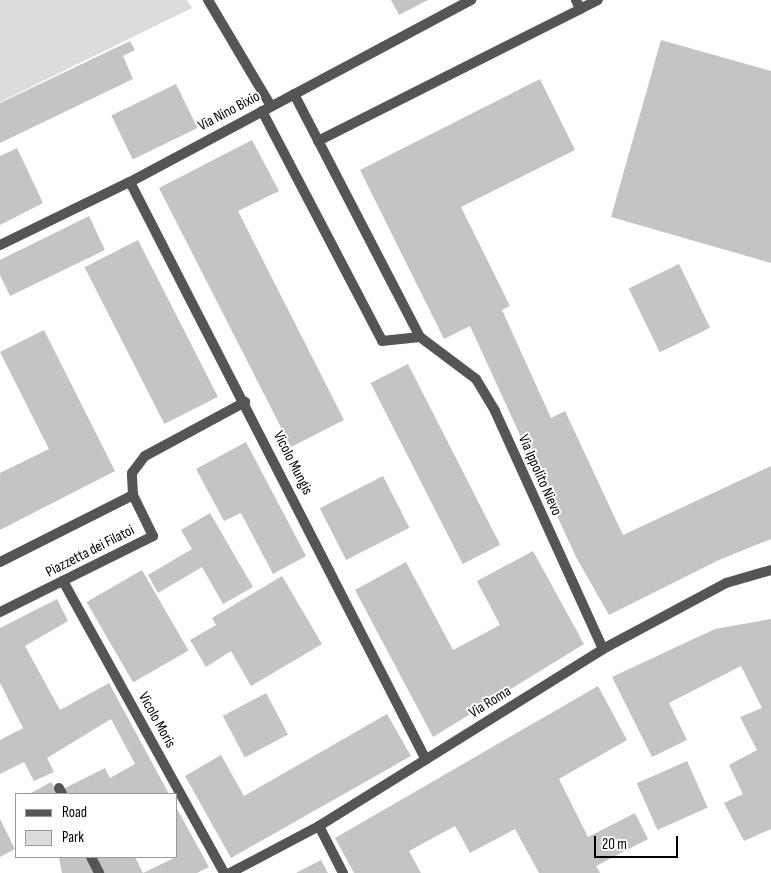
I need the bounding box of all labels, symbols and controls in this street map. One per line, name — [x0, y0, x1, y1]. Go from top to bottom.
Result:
street label: Via Nino Bixio — [195, 87, 263, 135]
street label: Vicolo Mungis — [269, 428, 317, 498]
street label: Via Ippolito Nievo — [514, 432, 566, 518]
street label: Piazzetta dei Filatoi — [43, 521, 137, 581]
street label: Via Roma — [466, 682, 514, 722]
street label: Vicolo Moris — [134, 689, 180, 751]
legend — [15, 793, 178, 858]
text: Road — [62, 803, 87, 822]
scale bar — [596, 826, 680, 858]
text: Park — [62, 828, 84, 847]
text: 20 m — [602, 835, 627, 854]

